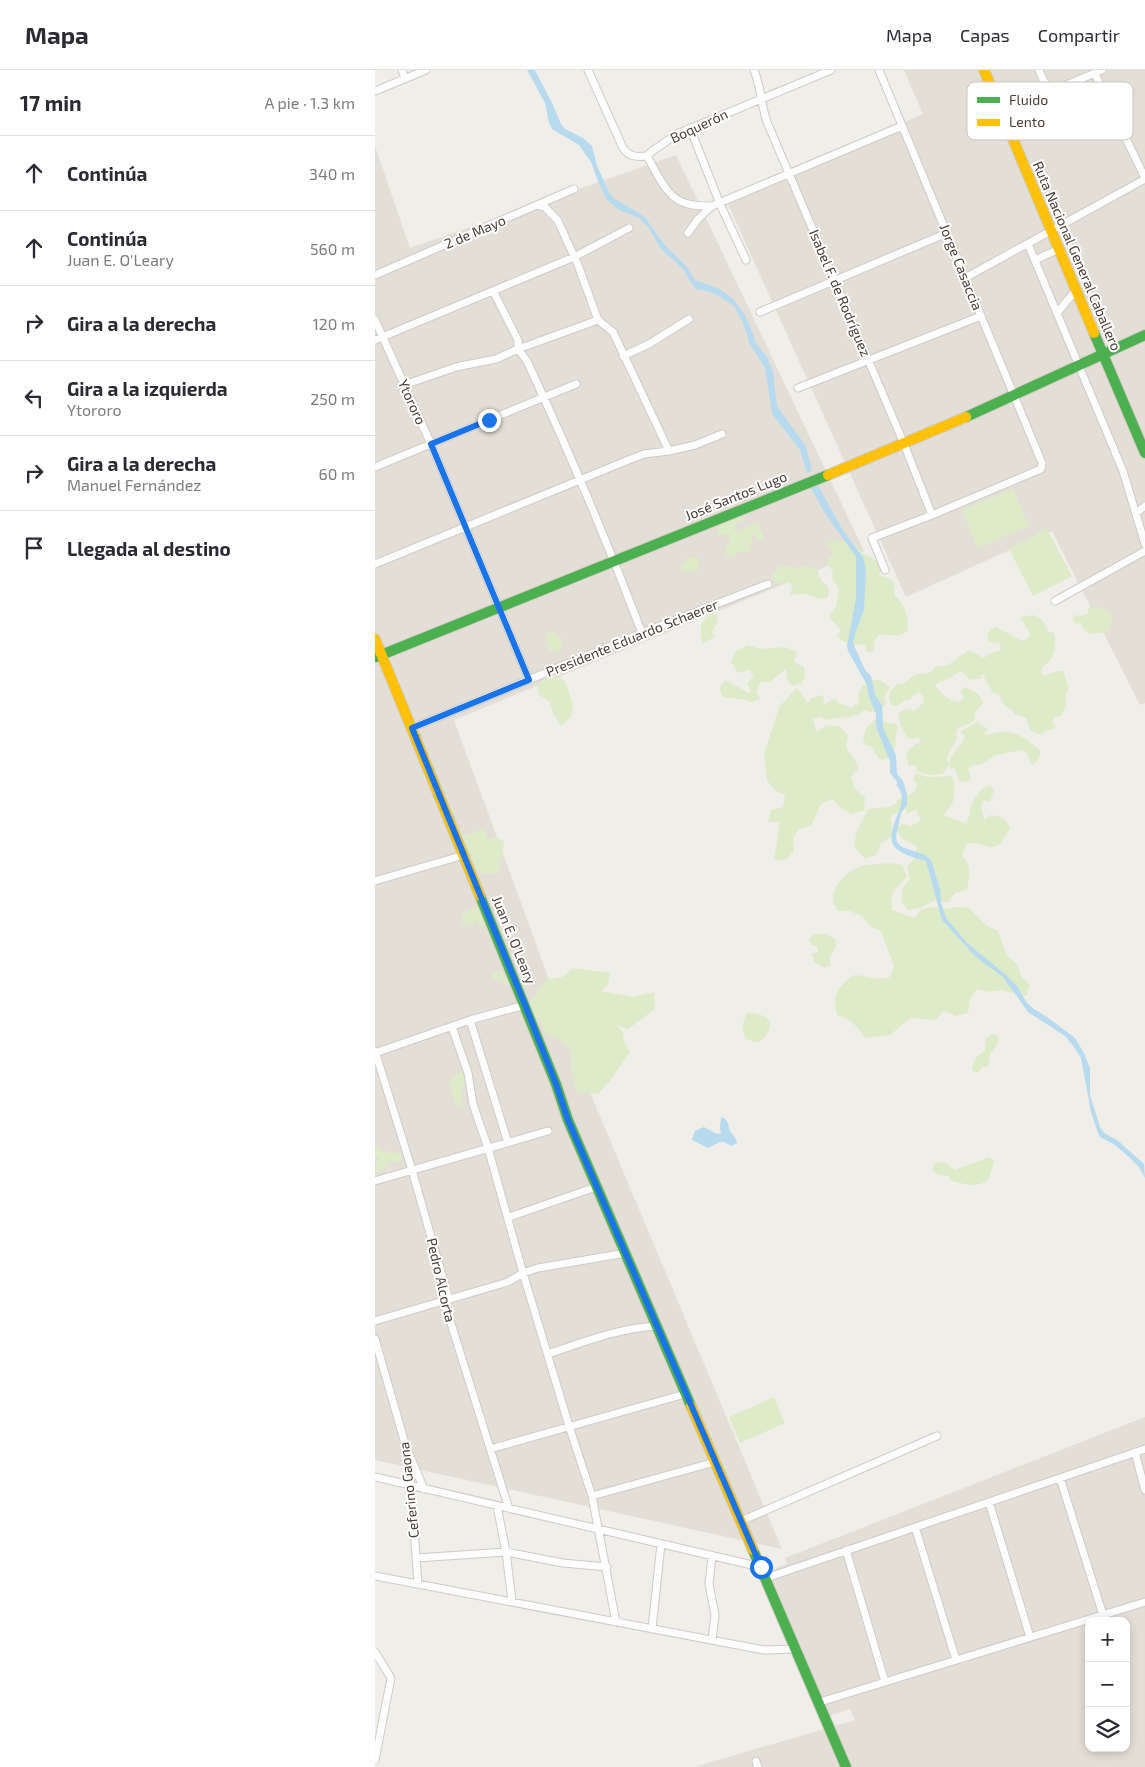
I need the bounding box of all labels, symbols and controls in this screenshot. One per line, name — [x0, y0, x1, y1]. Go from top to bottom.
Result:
text: Mapa — [25, 20, 89, 49]
text: Mapa — [886, 24, 932, 46]
text: Capas — [960, 24, 1010, 46]
text: Compartir — [1038, 24, 1120, 46]
legend — [967, 82, 1133, 140]
text: 17 min — [20, 90, 82, 115]
text: Fluido — [1009, 91, 1048, 108]
text: A pie · 1.3 km — [264, 93, 355, 112]
street label: Boquerón — [667, 105, 730, 146]
text: Lento — [1009, 113, 1045, 130]
icon: ahead — [20, 159, 48, 187]
street label: Ruta Nacional General Caballero — [1030, 159, 1125, 353]
text: Continúa — [67, 162, 147, 185]
text: 340 m — [309, 164, 355, 183]
street label: 2 de Mayo — [442, 211, 508, 252]
street label: Jorge Casaccia — [936, 221, 987, 313]
text: Continúa — [67, 227, 147, 250]
street label: Isabel F. de Rodríguez — [806, 227, 875, 359]
icon: ahead — [20, 234, 48, 262]
text: 560 m — [310, 239, 355, 258]
text: Juan E. O'Leary — [67, 250, 174, 269]
icon: right — [20, 309, 48, 337]
text: Gira a la derecha — [67, 312, 216, 335]
text: 120 m — [312, 314, 355, 333]
street label: Ytororo — [395, 376, 430, 427]
text: Gira a la izquierda — [67, 377, 228, 400]
icon: left — [20, 384, 48, 412]
text: 250 m — [310, 389, 355, 408]
text: Ytororo — [67, 400, 122, 419]
route end — [478, 409, 501, 432]
text: Gira a la derecha — [67, 452, 216, 475]
icon: right — [20, 459, 48, 487]
text: 60 m — [319, 464, 355, 483]
street label: José Santos Lugo — [682, 467, 789, 524]
text: Manuel Fernández — [67, 475, 201, 494]
icon: arrive — [20, 534, 48, 562]
text: Llegada al destino — [67, 537, 231, 560]
street label: Presidente Eduardo Schaerer — [543, 595, 721, 680]
street label: Juan E. O'Leary — [489, 893, 540, 987]
street label: Pedro Alcorta — [424, 1236, 459, 1324]
street label: Ceferino Gaona — [395, 1441, 422, 1539]
route start — [750, 1556, 773, 1579]
map controls — [1085, 1617, 1130, 1752]
button: + — [1085, 1617, 1130, 1662]
button: − — [1085, 1662, 1130, 1707]
button: layers — [1085, 1707, 1130, 1752]

